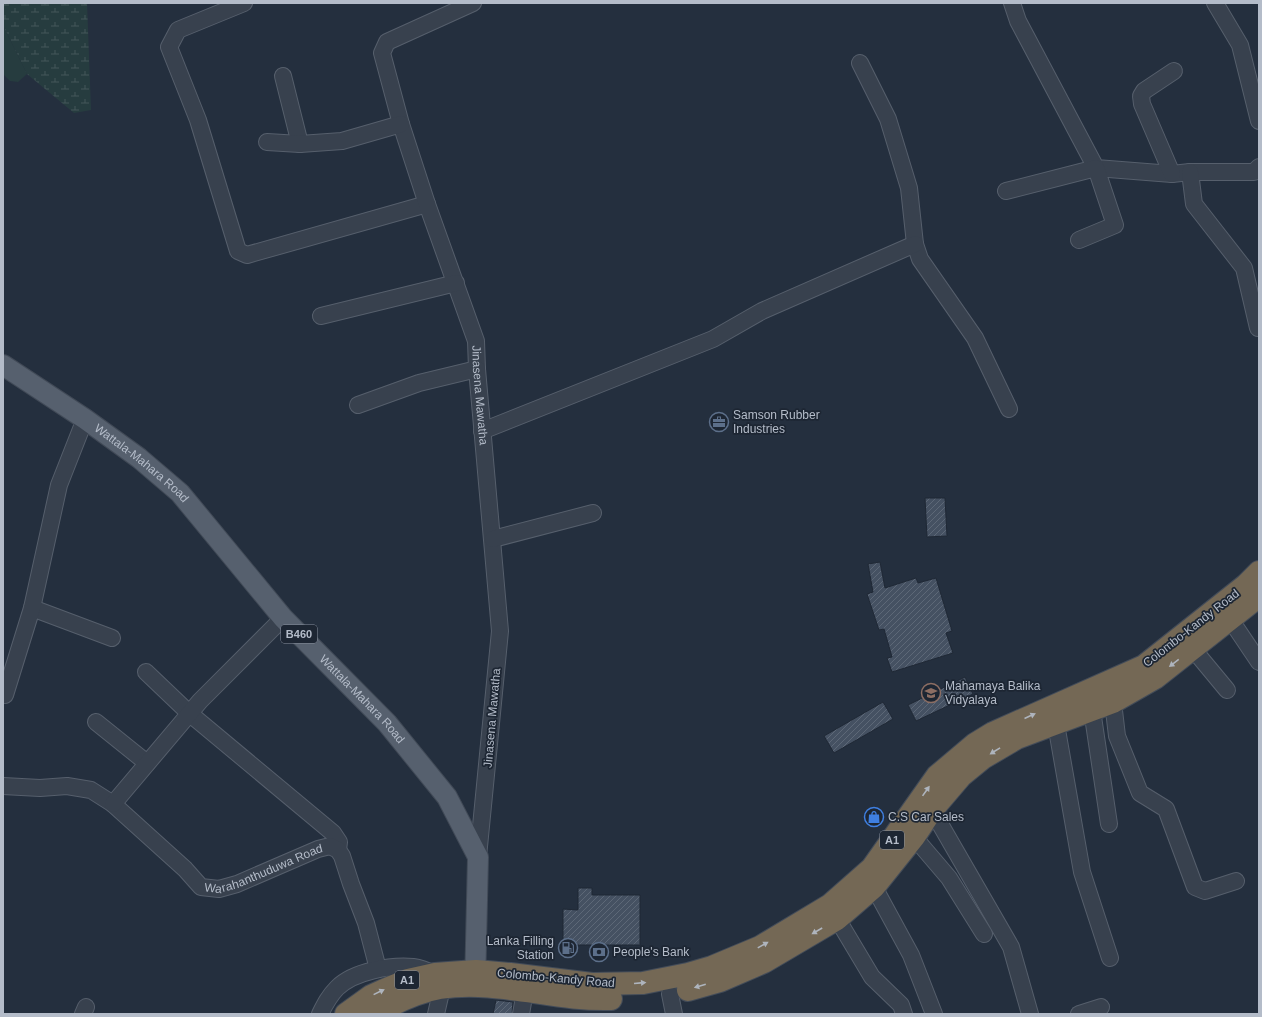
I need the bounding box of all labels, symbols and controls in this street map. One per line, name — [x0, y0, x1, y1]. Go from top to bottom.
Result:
street label: Jinasena Mawatha — [469, 345, 491, 446]
place label: Samson Rubber Industries — [733, 408, 820, 436]
office icon: Samson Rubber Industries — [708, 411, 730, 433]
street label: Wattala-Mahara Road — [92, 421, 192, 505]
street label: Colombo-Kandy Road — [1140, 586, 1242, 670]
road number: B460 — [281, 625, 317, 643]
street label: Wattala-Mahara Road — [317, 652, 408, 746]
one-way arrow — [1168, 659, 1179, 668]
street label: Jinasena Mawatha — [481, 667, 503, 768]
place label: Mahamaya Balika Vidyalaya — [945, 679, 1041, 707]
school or university icon: Mahamaya Balika Vidyalaya — [920, 682, 942, 704]
one-way arrow — [1025, 713, 1037, 719]
one-way arrow — [990, 747, 1000, 755]
one-way arrow — [922, 786, 930, 796]
shop icon: C.S Car Sales — [863, 806, 885, 828]
place label: C.S Car Sales — [888, 810, 964, 824]
road number: A1 — [880, 831, 904, 849]
street label: Warahanthuduwa Road — [204, 841, 324, 896]
one-way arrow — [811, 928, 823, 935]
place label: Lanka Filling Station — [487, 934, 554, 962]
fuel station icon: Lanka Filling Station — [557, 937, 579, 959]
bank icon: People's Bank — [588, 941, 610, 963]
one-way arrow — [758, 942, 769, 949]
place label: People's Bank — [613, 945, 690, 959]
street label: Colombo-Kandy Road — [497, 966, 615, 990]
road number: A1 — [395, 971, 419, 989]
one-way arrow — [634, 980, 646, 986]
one-way arrow — [693, 984, 706, 990]
one-way arrow — [373, 989, 384, 995]

